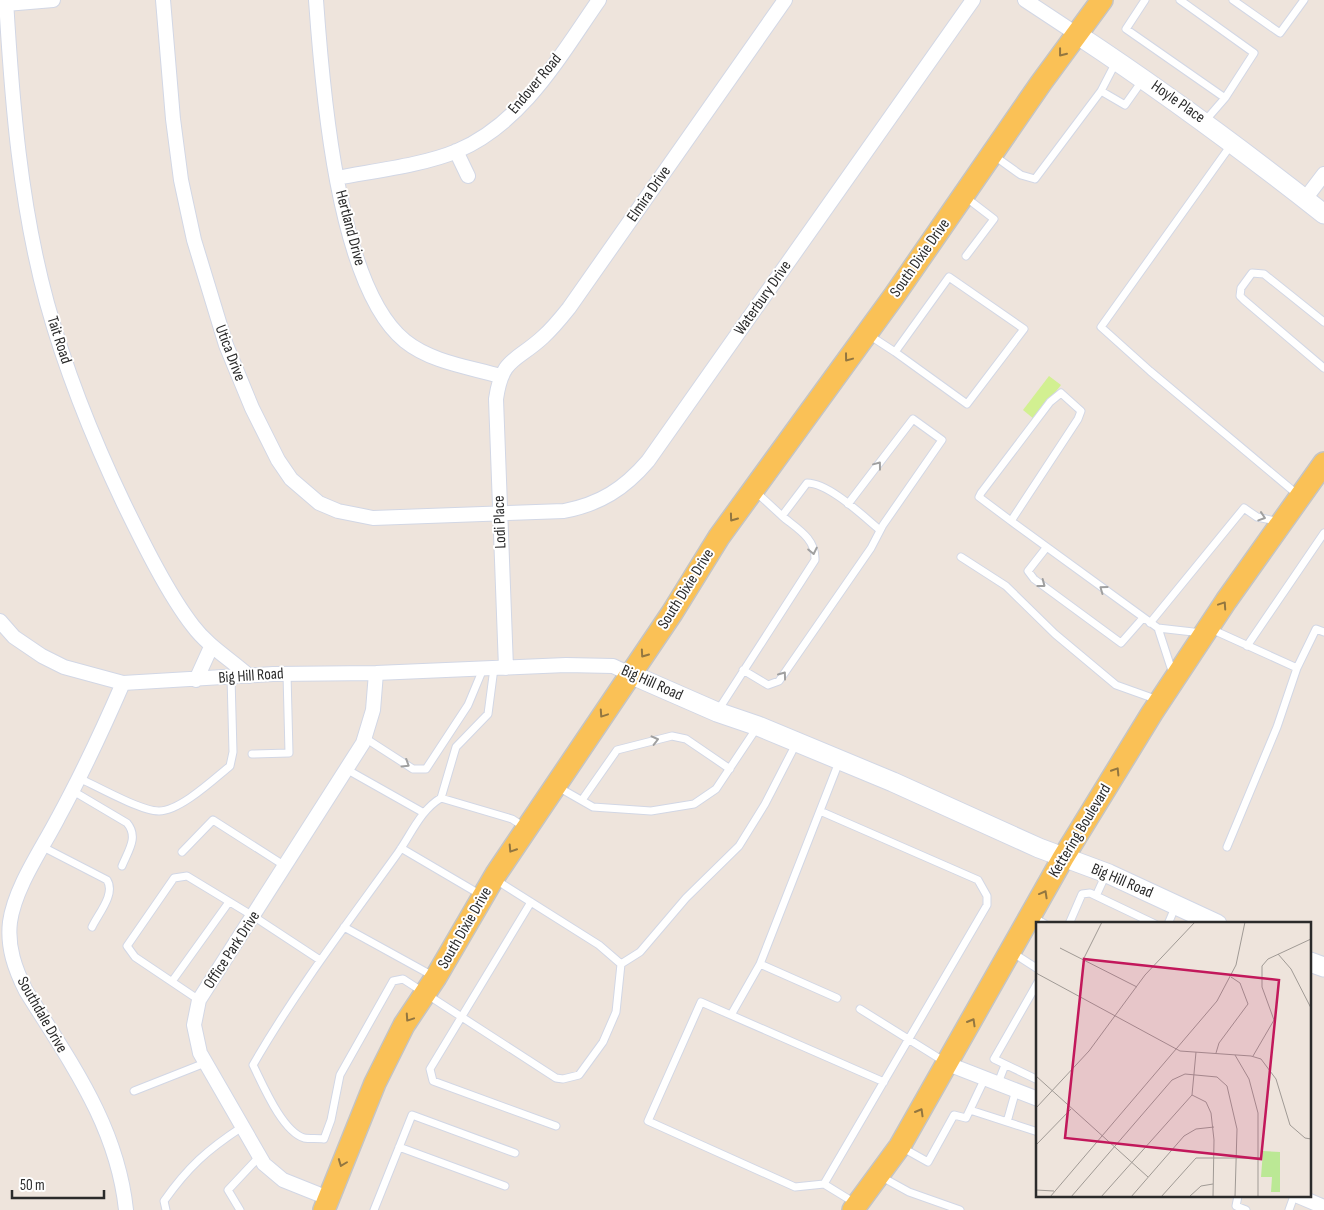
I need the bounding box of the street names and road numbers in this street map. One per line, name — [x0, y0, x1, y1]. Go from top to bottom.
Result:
street label: Endover Road — [504, 50, 566, 118]
street label: Hoyle Place — [1147, 77, 1209, 127]
street label: Elmira Drive — [623, 162, 675, 226]
street label: Hertland Drive — [331, 188, 369, 268]
street label: South Dixie Drive — [886, 215, 954, 301]
street label: Waterbury Drive — [730, 257, 796, 339]
street label: Tait Road — [42, 314, 76, 366]
street label: Utica Drive — [211, 322, 249, 384]
street label: Lodi Place — [490, 495, 510, 549]
street label: South Dixie Drive — [654, 545, 718, 633]
street label: Big Hill Road — [618, 661, 686, 705]
street label: Big Hill Road — [218, 664, 284, 688]
street label: Kettering Boulevard — [1045, 781, 1115, 881]
street label: Big Hill Road — [1088, 860, 1156, 902]
street label: South Dixie Drive — [434, 884, 496, 972]
street label: Office Park Drive — [200, 907, 264, 993]
street label: Southdale Drive — [13, 974, 71, 1056]

